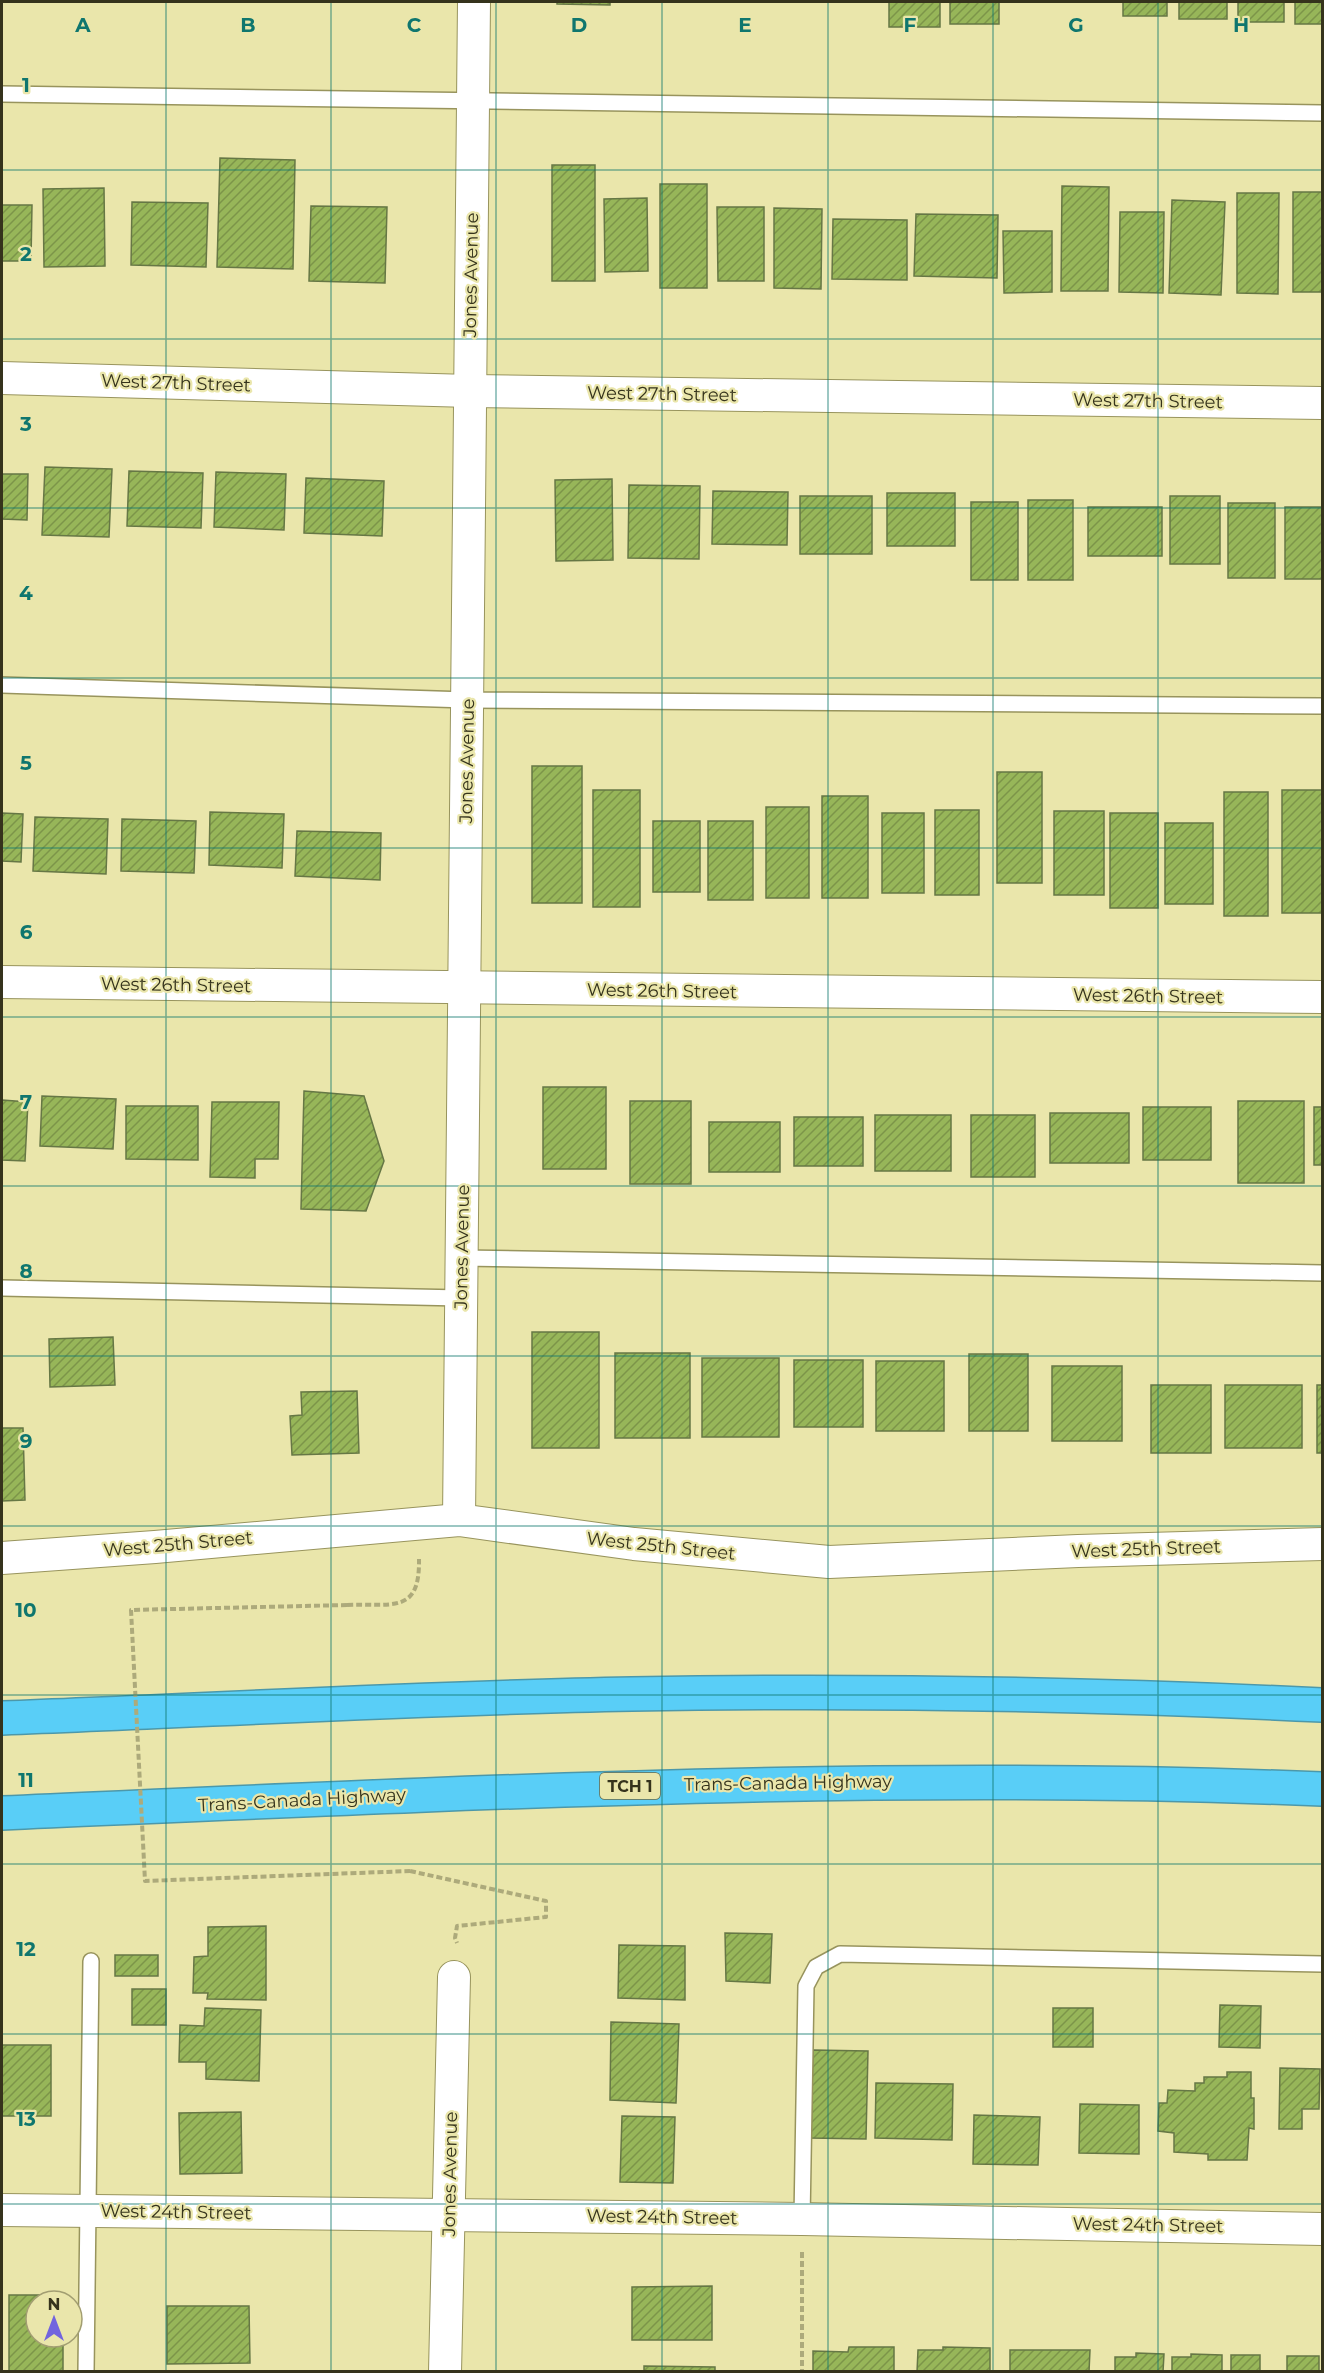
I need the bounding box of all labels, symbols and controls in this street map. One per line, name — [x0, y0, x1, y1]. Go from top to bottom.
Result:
text: A — [74, 13, 91, 37]
text: B — [240, 13, 256, 37]
text: C — [407, 13, 422, 37]
text: D — [571, 13, 587, 37]
text: E — [738, 13, 752, 37]
text: F — [904, 13, 917, 37]
text: G — [1068, 13, 1084, 37]
text: H — [1233, 13, 1249, 37]
text: 1 — [22, 73, 30, 97]
street label: Jones Avenue — [459, 212, 483, 339]
text: 2 — [20, 242, 32, 266]
street label: West 27th Street — [101, 369, 251, 397]
street label: West 27th Street — [587, 382, 737, 406]
street label: West 27th Street — [1073, 389, 1223, 413]
text: 3 — [19, 412, 32, 436]
text: 4 — [19, 581, 33, 605]
street label: Jones Avenue — [455, 698, 479, 825]
text: 5 — [20, 751, 32, 775]
text: 6 — [20, 920, 33, 944]
street label: West 26th Street — [101, 973, 251, 997]
street label: West 26th Street — [587, 979, 737, 1003]
street label: West 26th Street — [1073, 984, 1223, 1008]
text: 7 — [20, 1090, 32, 1114]
street label: Jones Avenue — [450, 1184, 474, 1311]
text: 8 — [19, 1259, 33, 1283]
text: 9 — [20, 1429, 32, 1453]
street label: West 25th Street — [102, 1527, 254, 1561]
street label: West 25th Street — [585, 1527, 737, 1565]
street label: West 25th Street — [1071, 1535, 1221, 1563]
text: 10 — [15, 1598, 37, 1622]
text: 11 — [18, 1768, 34, 1792]
street label: Trans-Canada Highway — [684, 1770, 892, 1796]
road number: TCH 1 — [600, 1773, 660, 1799]
street label: Trans-Canada Highway — [198, 1784, 407, 1816]
text: 12 — [16, 1937, 36, 1961]
text: 13 — [16, 2107, 36, 2131]
street label: Jones Avenue — [438, 2111, 462, 2238]
street label: West 24th Street — [100, 2200, 252, 2224]
street label: West 24th Street — [586, 2205, 738, 2229]
street label: West 24th Street — [1072, 2213, 1224, 2237]
north arrow — [24, 2289, 84, 2349]
text: N — [48, 2295, 60, 2314]

